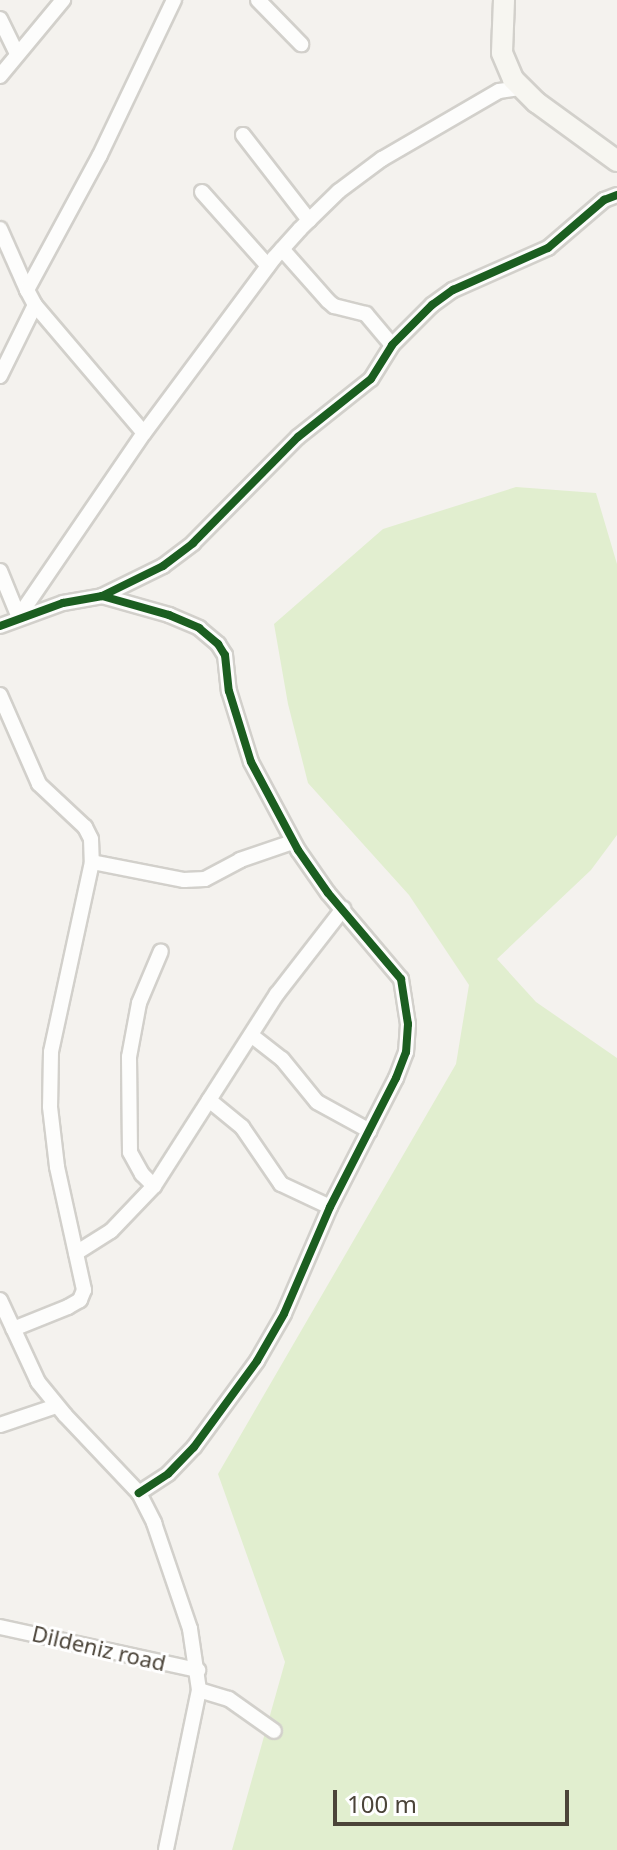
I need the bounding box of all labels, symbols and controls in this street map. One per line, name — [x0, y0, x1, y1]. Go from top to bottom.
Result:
street label: Dildeniz road — [30, 1620, 168, 1676]
scale bar — [337, 1774, 573, 1824]
text: 100 m — [347, 1787, 417, 1820]

